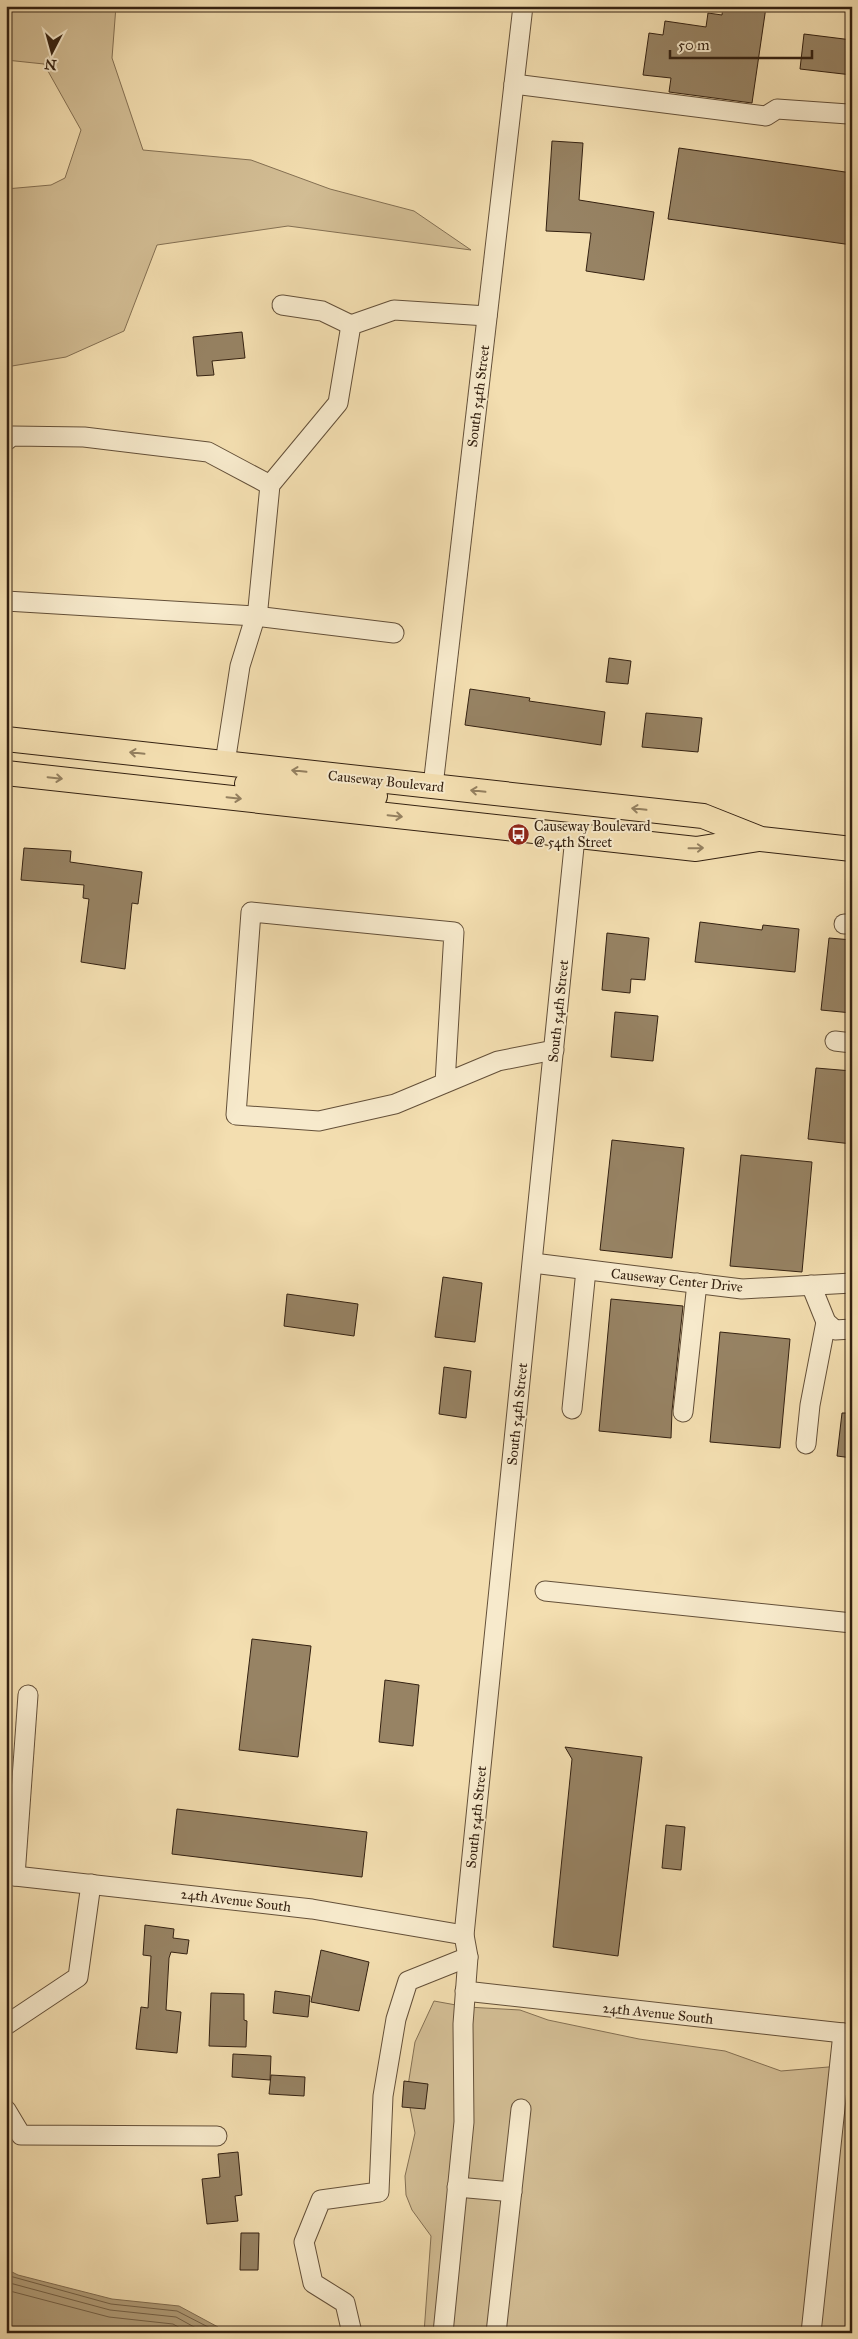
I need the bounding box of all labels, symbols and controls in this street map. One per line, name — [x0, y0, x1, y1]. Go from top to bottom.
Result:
north arrow — [28, 28, 78, 78]
scale bar — [670, 28, 813, 60]
text: 50 m — [678, 36, 710, 54]
text: N — [44, 55, 57, 74]
street label: South 54th Street — [464, 344, 493, 448]
one-way arrow — [129, 748, 145, 758]
one-way arrow — [291, 766, 307, 776]
street label: Causeway Boulevard — [327, 767, 445, 796]
one-way arrow — [46, 773, 62, 783]
one-way arrow — [470, 786, 486, 796]
one-way arrow — [225, 793, 241, 803]
one-way arrow — [631, 804, 647, 814]
one-way arrow — [387, 811, 403, 821]
place label: Causeway Boulevard @ 54th Street — [534, 818, 651, 851]
bus stop icon: Causeway Boulevard @ 54th Street — [506, 822, 530, 846]
one-way arrow — [687, 843, 703, 853]
street label: South 54th Street — [545, 959, 572, 1063]
street label: Causeway Center Drive — [610, 1265, 744, 1296]
street label: South 54th Street — [504, 1362, 531, 1466]
street label: South 54th Street — [463, 1765, 490, 1869]
street label: 24th Avenue South — [180, 1885, 292, 1916]
street label: 24th Avenue South — [602, 1999, 714, 2028]

